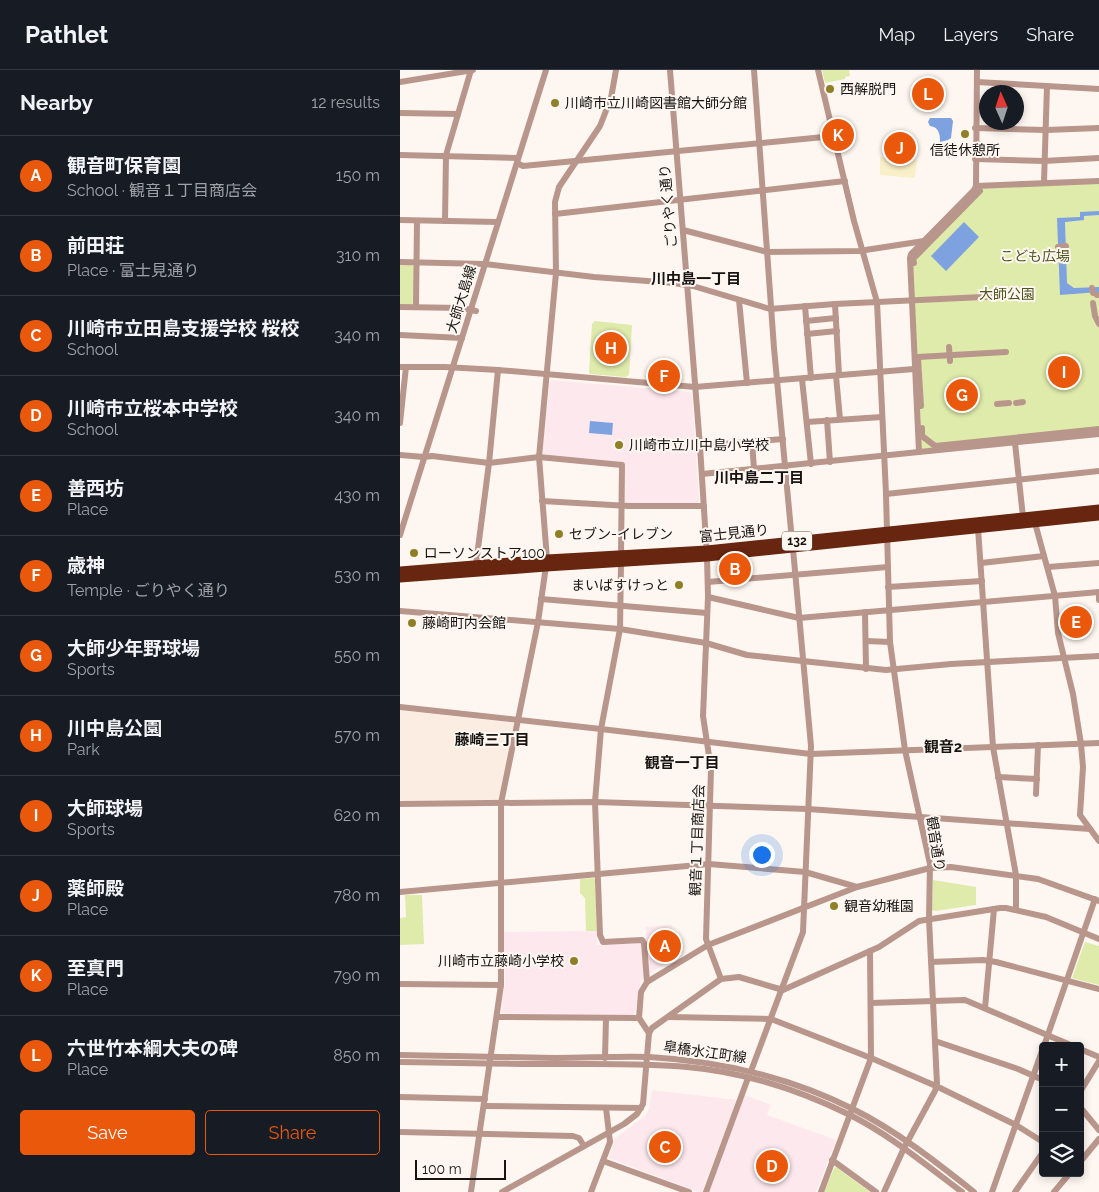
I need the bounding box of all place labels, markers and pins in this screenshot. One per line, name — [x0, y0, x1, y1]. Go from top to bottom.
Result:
pin: L — [912, 75, 944, 113]
place label: 西解脱門 — [840, 81, 896, 97]
marker: 西解脱門 — [824, 83, 836, 95]
place label: 川崎市立川崎図書館大師分館 — [565, 95, 747, 111]
marker: 川崎市立川崎図書館大師分館 — [549, 97, 561, 109]
pin: K — [822, 116, 854, 154]
marker: 信徒休憩所 — [959, 128, 971, 140]
pin: J — [884, 129, 916, 167]
place label: 信徒休憩所 — [930, 142, 1000, 158]
pin: H — [595, 329, 627, 367]
pin: I — [1048, 353, 1080, 391]
pin: F — [648, 357, 680, 395]
pin: G — [946, 376, 978, 414]
place label: 川崎市立川中島小学校 — [629, 437, 769, 453]
marker: 川崎市立川中島小学校 — [613, 439, 625, 451]
place label: セブン-イレブン — [569, 526, 673, 542]
marker: セブン-イレブン — [553, 528, 565, 540]
place label: ローソンストア100 — [424, 545, 545, 561]
marker: ローソンストア100 — [408, 547, 420, 559]
pin: B — [719, 550, 751, 588]
place label: まいばすけっと — [571, 577, 669, 593]
marker: まいばすけっと — [673, 579, 685, 591]
pin: E — [1060, 603, 1092, 641]
place label: 藤崎町内会館 — [422, 615, 506, 631]
marker: 藤崎町内会館 — [406, 617, 418, 629]
place label: 観音幼稚園 — [844, 898, 914, 914]
marker: 観音幼稚園 — [828, 900, 840, 912]
pin: A — [649, 927, 681, 965]
place label: 川崎市立藤崎小学校 — [438, 953, 564, 969]
marker: 川崎市立藤崎小学校 — [568, 955, 580, 967]
pin: C — [649, 1128, 681, 1166]
pin: D — [756, 1147, 788, 1185]

